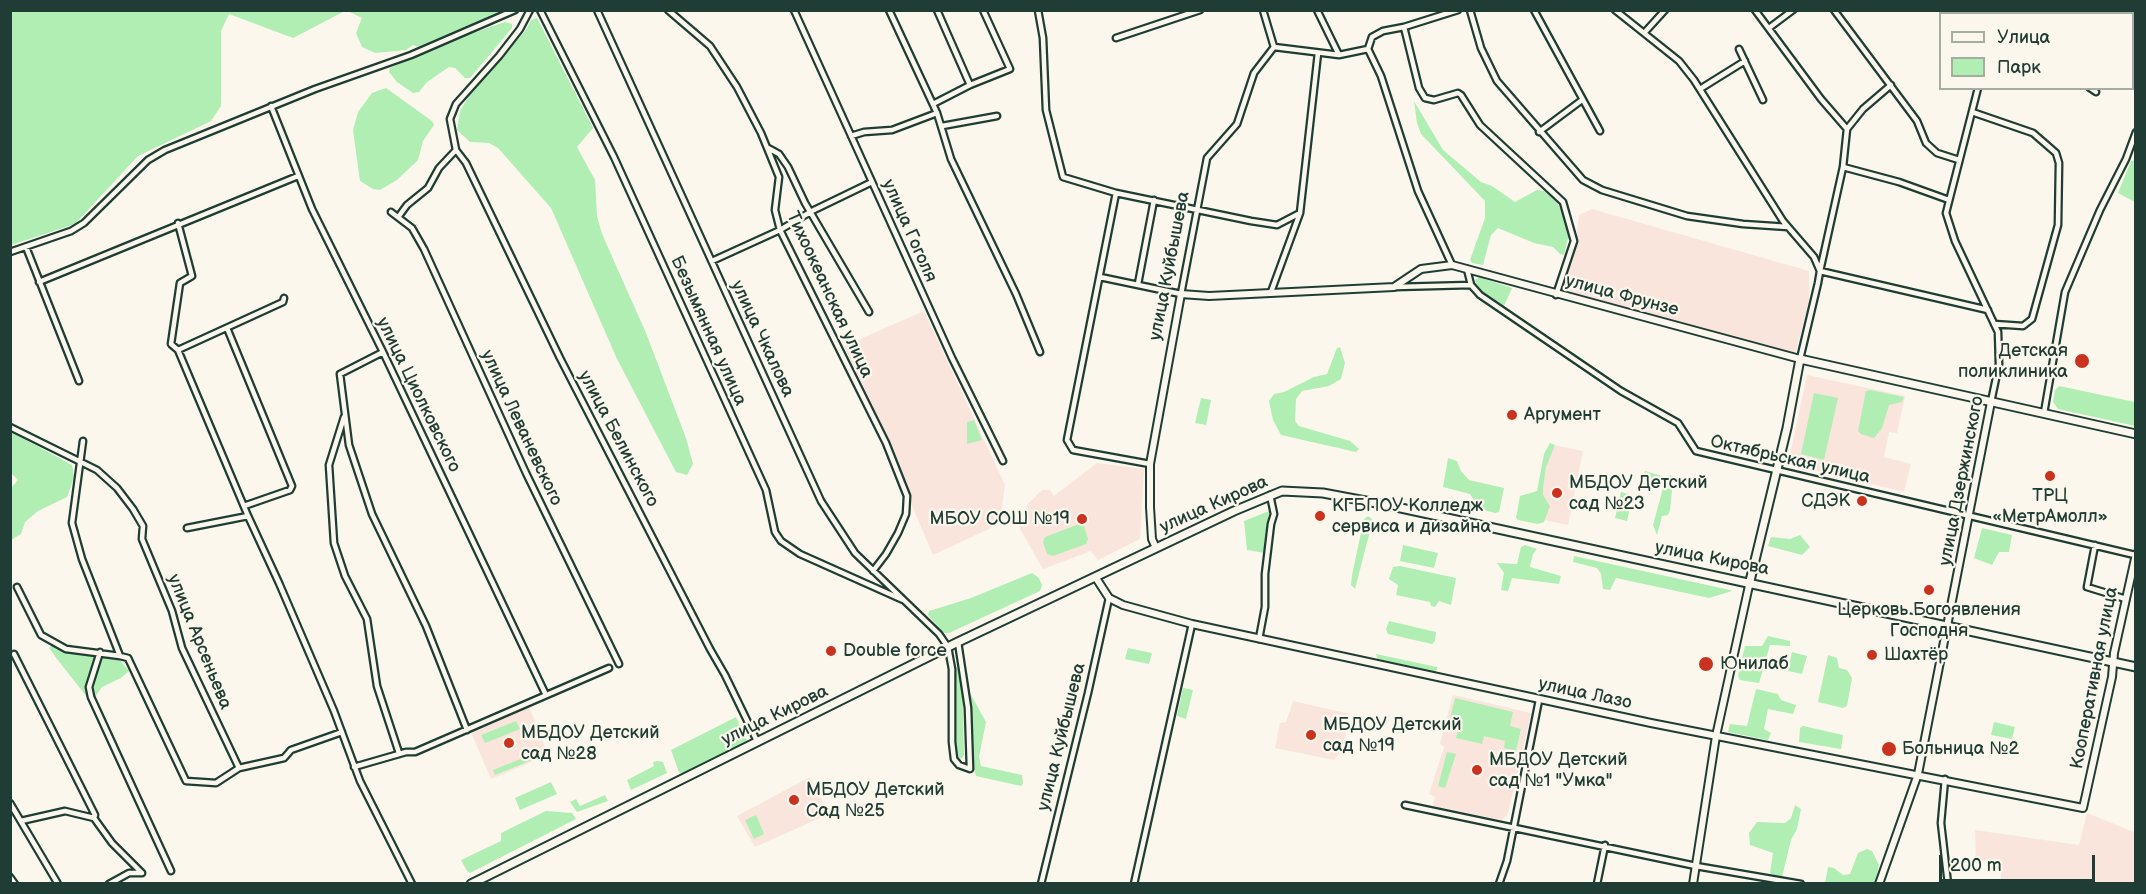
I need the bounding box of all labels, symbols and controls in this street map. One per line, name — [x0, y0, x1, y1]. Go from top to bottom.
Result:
legend — [1939, 12, 2134, 90]
text: Улица — [1997, 27, 2050, 48]
text: Парк — [1997, 57, 2041, 78]
street label: улица Гоголя — [877, 176, 941, 286]
street label: улица Куйбышева — [1145, 190, 1195, 342]
street label: Тихоокеанская улица — [781, 208, 877, 382]
street label: Безымянная улица — [665, 253, 751, 409]
street label: улица Фрунзе — [1563, 271, 1681, 321]
street label: улица Чкалова — [726, 277, 798, 401]
street label: улица Циолковского — [371, 314, 465, 476]
place label: Детская поликлиника — [1958, 340, 2068, 382]
street label: улица Леваневского — [475, 347, 567, 509]
marker: Детская поликлиника — [2073, 352, 2091, 370]
street label: улица Белинского — [573, 367, 663, 511]
street label: улица Дзержинского — [1935, 394, 1989, 568]
place label: Аргумент — [1524, 404, 1601, 426]
marker: Аргумент — [1505, 408, 1519, 422]
street label: Октябрьская улица — [1708, 431, 1872, 489]
marker: ТРЦ «МетрАмолл» — [2043, 469, 2057, 483]
street label: улица Кирова — [1157, 472, 1271, 538]
place label: МБДОУ Детский сад №23 — [1569, 472, 1707, 514]
place label: ТРЦ «МетрАмолл» — [1992, 485, 2108, 528]
marker: МБДОУ Детский сад №23 — [1550, 486, 1564, 500]
place label: СДЭК — [1801, 490, 1850, 512]
marker: СДЭК — [1855, 494, 1869, 508]
place label: КГБПОУ Колледж сервиса и дизайна — [1332, 495, 1491, 538]
place label: МБОУ СОШ №19 — [929, 508, 1070, 530]
marker: КГБПОУ Колледж сервиса и дизайна — [1313, 509, 1327, 523]
marker: МБОУ СОШ №19 — [1075, 512, 1089, 526]
street label: улица Кирова — [1653, 537, 1771, 581]
street label: улица Арсеньева — [162, 571, 236, 713]
marker: Церковь Богоявления Господня — [1922, 583, 1936, 597]
street label: Кооперативная улица — [2067, 585, 2123, 771]
place label: Церковь Богоявления Господня — [1837, 599, 2021, 642]
place label: Double force — [843, 640, 947, 662]
marker: Double force — [824, 644, 838, 658]
place label: Шахтёр — [1884, 644, 1948, 666]
marker: Шахтёр — [1865, 648, 1879, 662]
place label: Юнилаб — [1720, 653, 1789, 675]
marker: Юнилаб — [1697, 655, 1715, 673]
street label: улица Куйбышева — [1033, 661, 1091, 813]
street label: улица Лазо — [1536, 674, 1634, 714]
street label: улица Кирова — [718, 681, 832, 751]
place label: МБДОУ Детский сад №19 — [1323, 714, 1461, 756]
place label: МБДОУ Детский сад №28 — [521, 722, 659, 764]
marker: МБДОУ Детский сад №19 — [1304, 728, 1318, 742]
marker: МБДОУ Детский сад №28 — [502, 736, 516, 750]
place label: Больница №2 — [1902, 738, 2019, 760]
marker: Больница №2 — [1880, 740, 1898, 758]
place label: МБДОУ Детский сад №1 "Умка" — [1489, 749, 1627, 792]
marker: МБДОУ Детский сад №1 "Умка" — [1470, 763, 1484, 777]
place label: МБДОУ Детский Сад №25 — [806, 779, 944, 822]
marker: МБДОУ Детский Сад №25 — [787, 793, 801, 807]
scale bar — [1942, 843, 2098, 881]
text: 200 m — [1950, 855, 2002, 876]

